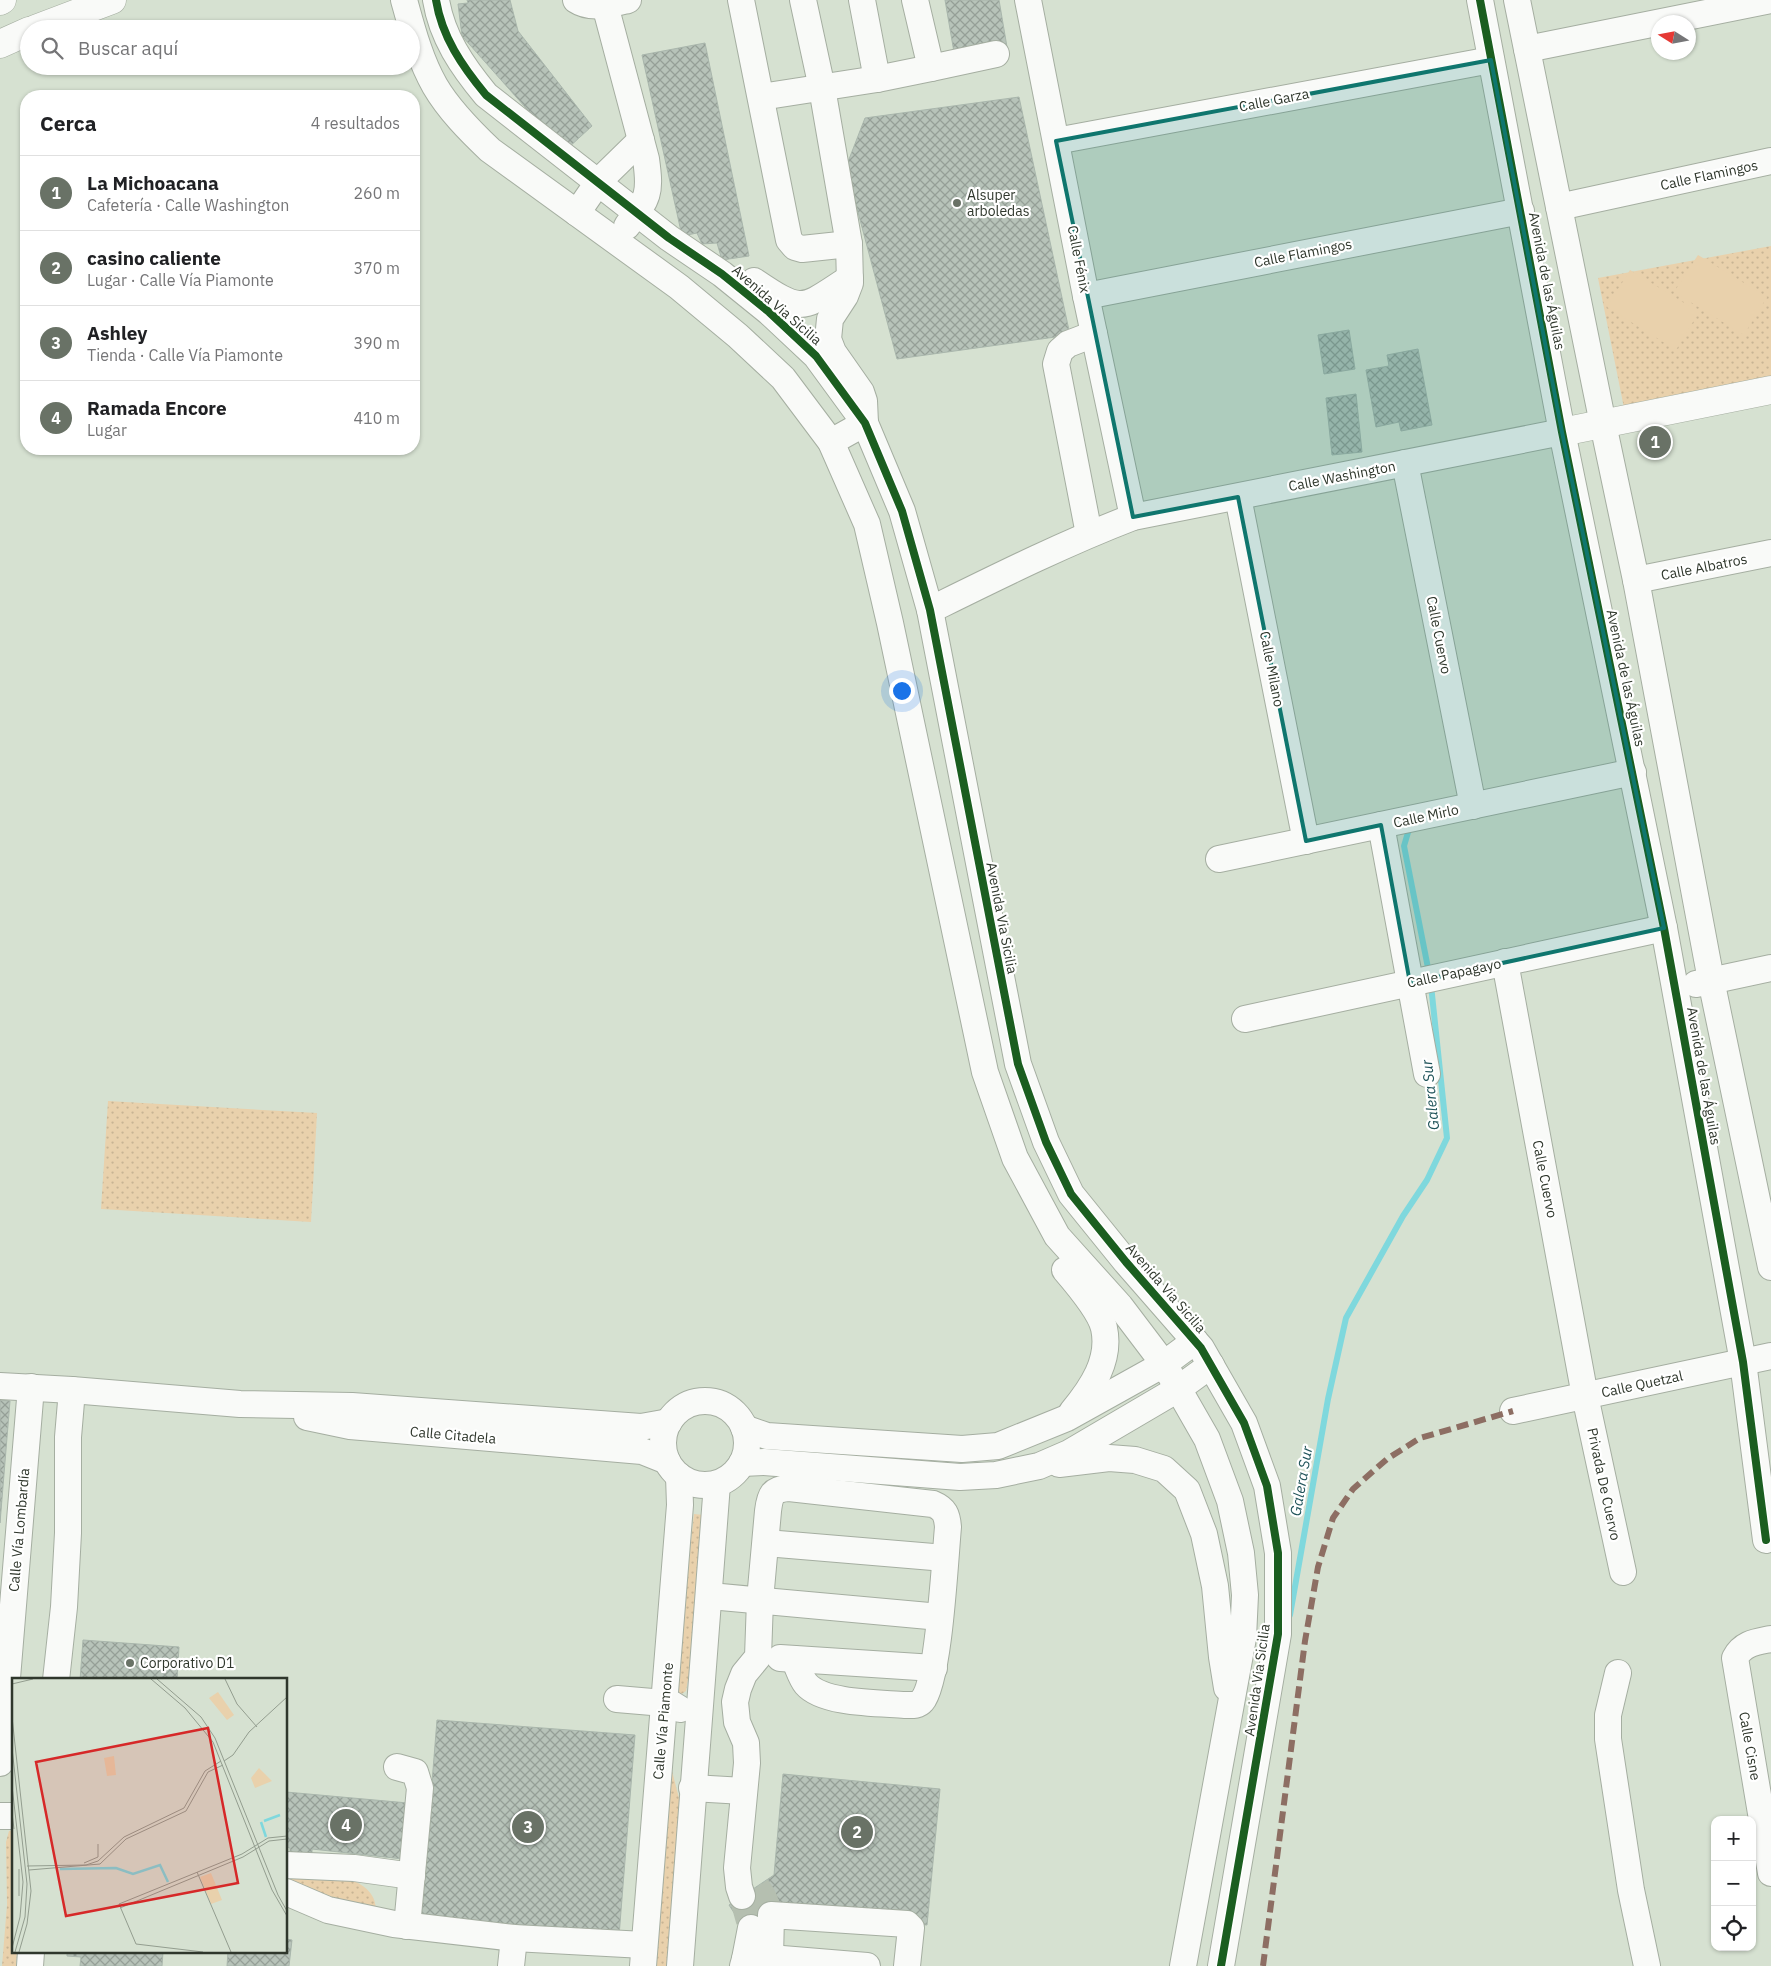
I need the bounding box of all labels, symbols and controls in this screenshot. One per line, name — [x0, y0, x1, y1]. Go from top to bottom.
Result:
north arrow — [1651, 15, 1696, 60]
search box — [20, 20, 420, 75]
icon: search — [38, 34, 66, 62]
text: Buscar aquí — [78, 36, 178, 60]
street label: Calle Garza — [1237, 84, 1311, 116]
text: Cerca — [40, 109, 97, 137]
text: 4 resultados — [311, 113, 400, 133]
street label: Calle Flamingos — [1658, 156, 1760, 194]
text: La Michoacana — [87, 171, 219, 195]
text: 1 — [51, 183, 61, 203]
text: 260 m — [353, 183, 400, 203]
place label: Alsuper arboledas — [967, 186, 1030, 220]
text: Cafetería · Calle Washington — [87, 195, 289, 215]
marker: Alsuper arboledas — [951, 197, 963, 209]
street label: Avenida de las Águilas — [1525, 210, 1570, 352]
street label: Calle Fénix — [1064, 224, 1094, 294]
street label: Calle Flamingos — [1252, 235, 1354, 271]
text: casino caliente — [87, 246, 221, 270]
text: 2 — [51, 258, 61, 278]
text: 370 m — [353, 258, 400, 278]
street label: Avenida Via Sicilia — [728, 261, 826, 349]
text: Lugar · Calle Vía Piamonte — [87, 270, 274, 290]
text: Ashley — [87, 321, 147, 345]
text: 3 — [51, 333, 61, 353]
text: 390 m — [353, 333, 400, 353]
text: Tienda · Calle Vía Piamonte — [87, 345, 283, 365]
text: Ramada Encore — [87, 396, 227, 420]
text: 4 — [51, 408, 61, 428]
text: 410 m — [353, 408, 400, 428]
text: Lugar — [87, 420, 127, 440]
pin: 1 — [1639, 423, 1671, 461]
street label: Calle Washington — [1287, 457, 1397, 495]
street label: Calle Albatros — [1659, 550, 1749, 584]
street label: Calle Cuervo — [1423, 595, 1455, 676]
street label: Avenida de las Águilas — [1603, 608, 1650, 748]
street label: Calle Milano — [1256, 630, 1288, 708]
your location — [889, 678, 915, 704]
street label: Calle Mirlo — [1392, 800, 1460, 832]
street label: Avenida Via Sicilia — [982, 861, 1022, 976]
street label: Calle Papagayo — [1405, 954, 1503, 992]
street label: Avenida de las Águilas — [1683, 1005, 1726, 1147]
water label: Galera Sur — [1417, 1058, 1443, 1131]
street label: Calle Cuervo — [1529, 1139, 1561, 1220]
street label: Avenida Via Sicilia — [1122, 1239, 1210, 1337]
street label: Calle Quetzal — [1600, 1367, 1685, 1401]
street label: Calle Citadela — [409, 1422, 497, 1448]
street label: Privada De Cuervo — [1583, 1426, 1625, 1542]
water label: Galera Sur — [1286, 1444, 1317, 1517]
street label: Calle Vía Lombardía — [5, 1467, 33, 1593]
street label: Avenida Via Sicilia — [1240, 1622, 1274, 1737]
place label: Corporativo D1 — [140, 1654, 234, 1672]
marker: Corporativo D1 — [124, 1657, 136, 1669]
street label: Calle Vía Piamonte — [649, 1661, 677, 1780]
inset map — [12, 1678, 288, 1954]
street label: Calle Cisne — [1735, 1710, 1765, 1782]
pin: 4 — [330, 1806, 362, 1844]
pin: 3 — [512, 1808, 544, 1846]
pin: 2 — [841, 1813, 873, 1851]
map controls — [1711, 1816, 1756, 1951]
button: + — [1711, 1816, 1756, 1861]
button: − — [1711, 1861, 1756, 1906]
button: locate — [1711, 1906, 1756, 1951]

